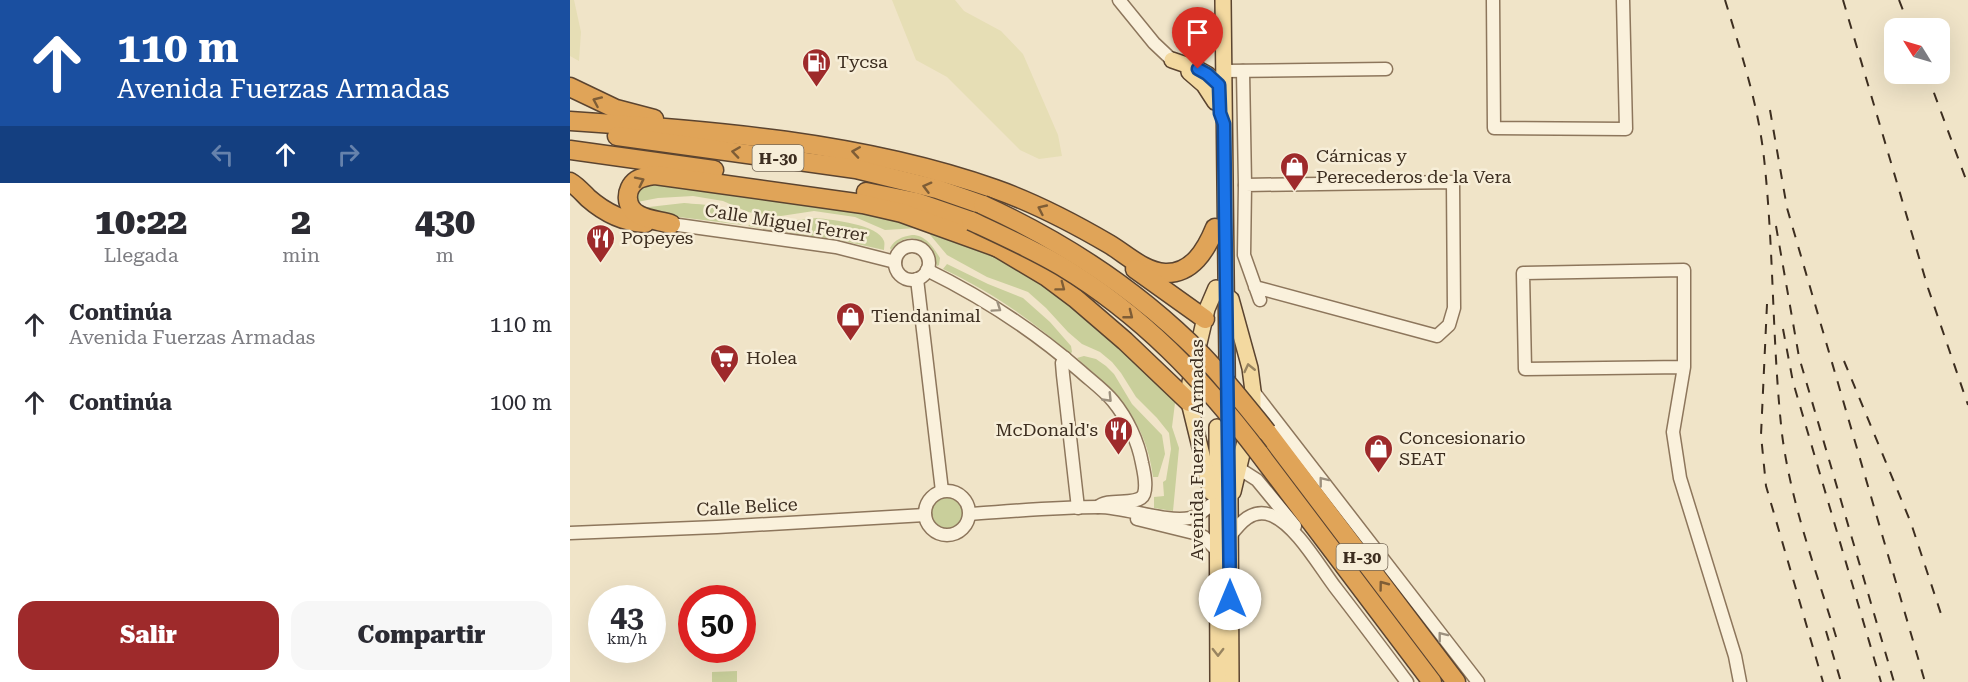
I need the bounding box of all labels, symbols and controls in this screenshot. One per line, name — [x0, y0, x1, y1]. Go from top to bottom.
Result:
pin — [1172, 7, 1223, 69]
icon: arrive — [1181, 16, 1214, 49]
north arrow — [1884, 18, 1950, 84]
map controls — [1884, 18, 1950, 84]
text: 110 m — [117, 23, 239, 72]
icon: ahead — [18, 24, 96, 102]
fuel station icon: Tycsa — [800, 46, 832, 88]
place label: Tycsa — [837, 51, 888, 72]
text: Avenida Fuerzas Armadas — [117, 73, 449, 105]
one-way arrow — [592, 96, 603, 108]
icon: left — [206, 138, 239, 171]
icon: ahead — [269, 138, 302, 171]
icon: right — [332, 138, 365, 171]
road number: H-30 — [752, 145, 804, 171]
place label: Cárnicas y Perecederos de la Vera — [1316, 145, 1512, 187]
one-way arrow — [731, 147, 740, 159]
one-way arrow — [851, 147, 861, 159]
shop icon: Cárnicas y Perecederos de la Vera — [1279, 150, 1311, 192]
one-way arrow — [634, 176, 645, 188]
one-way arrow — [923, 182, 933, 194]
street label: Calle Miguel Ferrer — [703, 199, 869, 246]
text: 10:22 — [95, 201, 187, 243]
text: 2 — [291, 201, 311, 243]
text: 430 — [415, 201, 475, 243]
one-way arrow — [1038, 204, 1049, 216]
restaurant icon: Popeyes — [584, 222, 616, 264]
place label: Popeyes — [621, 227, 693, 248]
text: Llegada — [104, 243, 179, 267]
text: min — [282, 243, 320, 267]
text: m — [436, 243, 454, 267]
one-way arrow — [1054, 280, 1065, 291]
text: Continúa — [69, 300, 172, 325]
shop icon: Tiendanimal — [834, 300, 866, 342]
one-way arrow — [990, 301, 1001, 312]
place label: Tiendanimal — [871, 305, 981, 326]
icon: ahead — [18, 308, 51, 341]
one-way arrow — [1123, 308, 1134, 319]
text: 110 m — [489, 312, 552, 337]
text: Avenida Fuerzas Armadas — [69, 325, 315, 349]
street label: Avenida Fuerzas Armadas — [1186, 339, 1207, 561]
supermarket icon: Holea — [709, 342, 741, 384]
place label: Holea — [746, 347, 797, 368]
one-way arrow — [1244, 363, 1257, 373]
icon: ahead — [18, 386, 51, 419]
text: Continúa — [69, 390, 172, 415]
text: 100 m — [489, 390, 552, 415]
one-way arrow — [1101, 390, 1112, 401]
restaurant icon: McDonald's — [1103, 414, 1135, 456]
place label: McDonald's — [995, 419, 1098, 440]
place label: Concesionario SEAT — [1399, 427, 1526, 469]
shop icon: Concesionario SEAT — [1362, 432, 1394, 474]
one-way arrow — [1319, 477, 1330, 488]
street label: Calle Belice — [696, 493, 798, 520]
road number: H-30 — [1336, 544, 1388, 570]
position arrow — [1198, 567, 1262, 631]
one-way arrow — [1379, 581, 1390, 592]
speed limit sign: 50 — [678, 585, 756, 663]
text: 43 — [610, 599, 644, 634]
button: Salir — [18, 601, 279, 670]
button: Compartir — [291, 601, 552, 670]
text: km/h — [607, 630, 647, 648]
one-way arrow — [1438, 631, 1449, 642]
one-way arrow — [1212, 647, 1224, 656]

